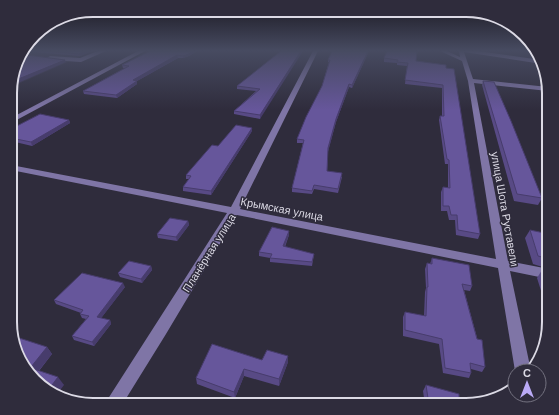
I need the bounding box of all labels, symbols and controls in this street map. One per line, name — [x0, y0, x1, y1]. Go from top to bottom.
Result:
street label: улица Шота Руставели — [488, 150, 522, 268]
street label: Крымская улица — [240, 194, 325, 224]
street label: Планёрная улица — [179, 210, 239, 295]
north arrow — [507, 363, 547, 403]
text: С — [523, 366, 531, 380]

